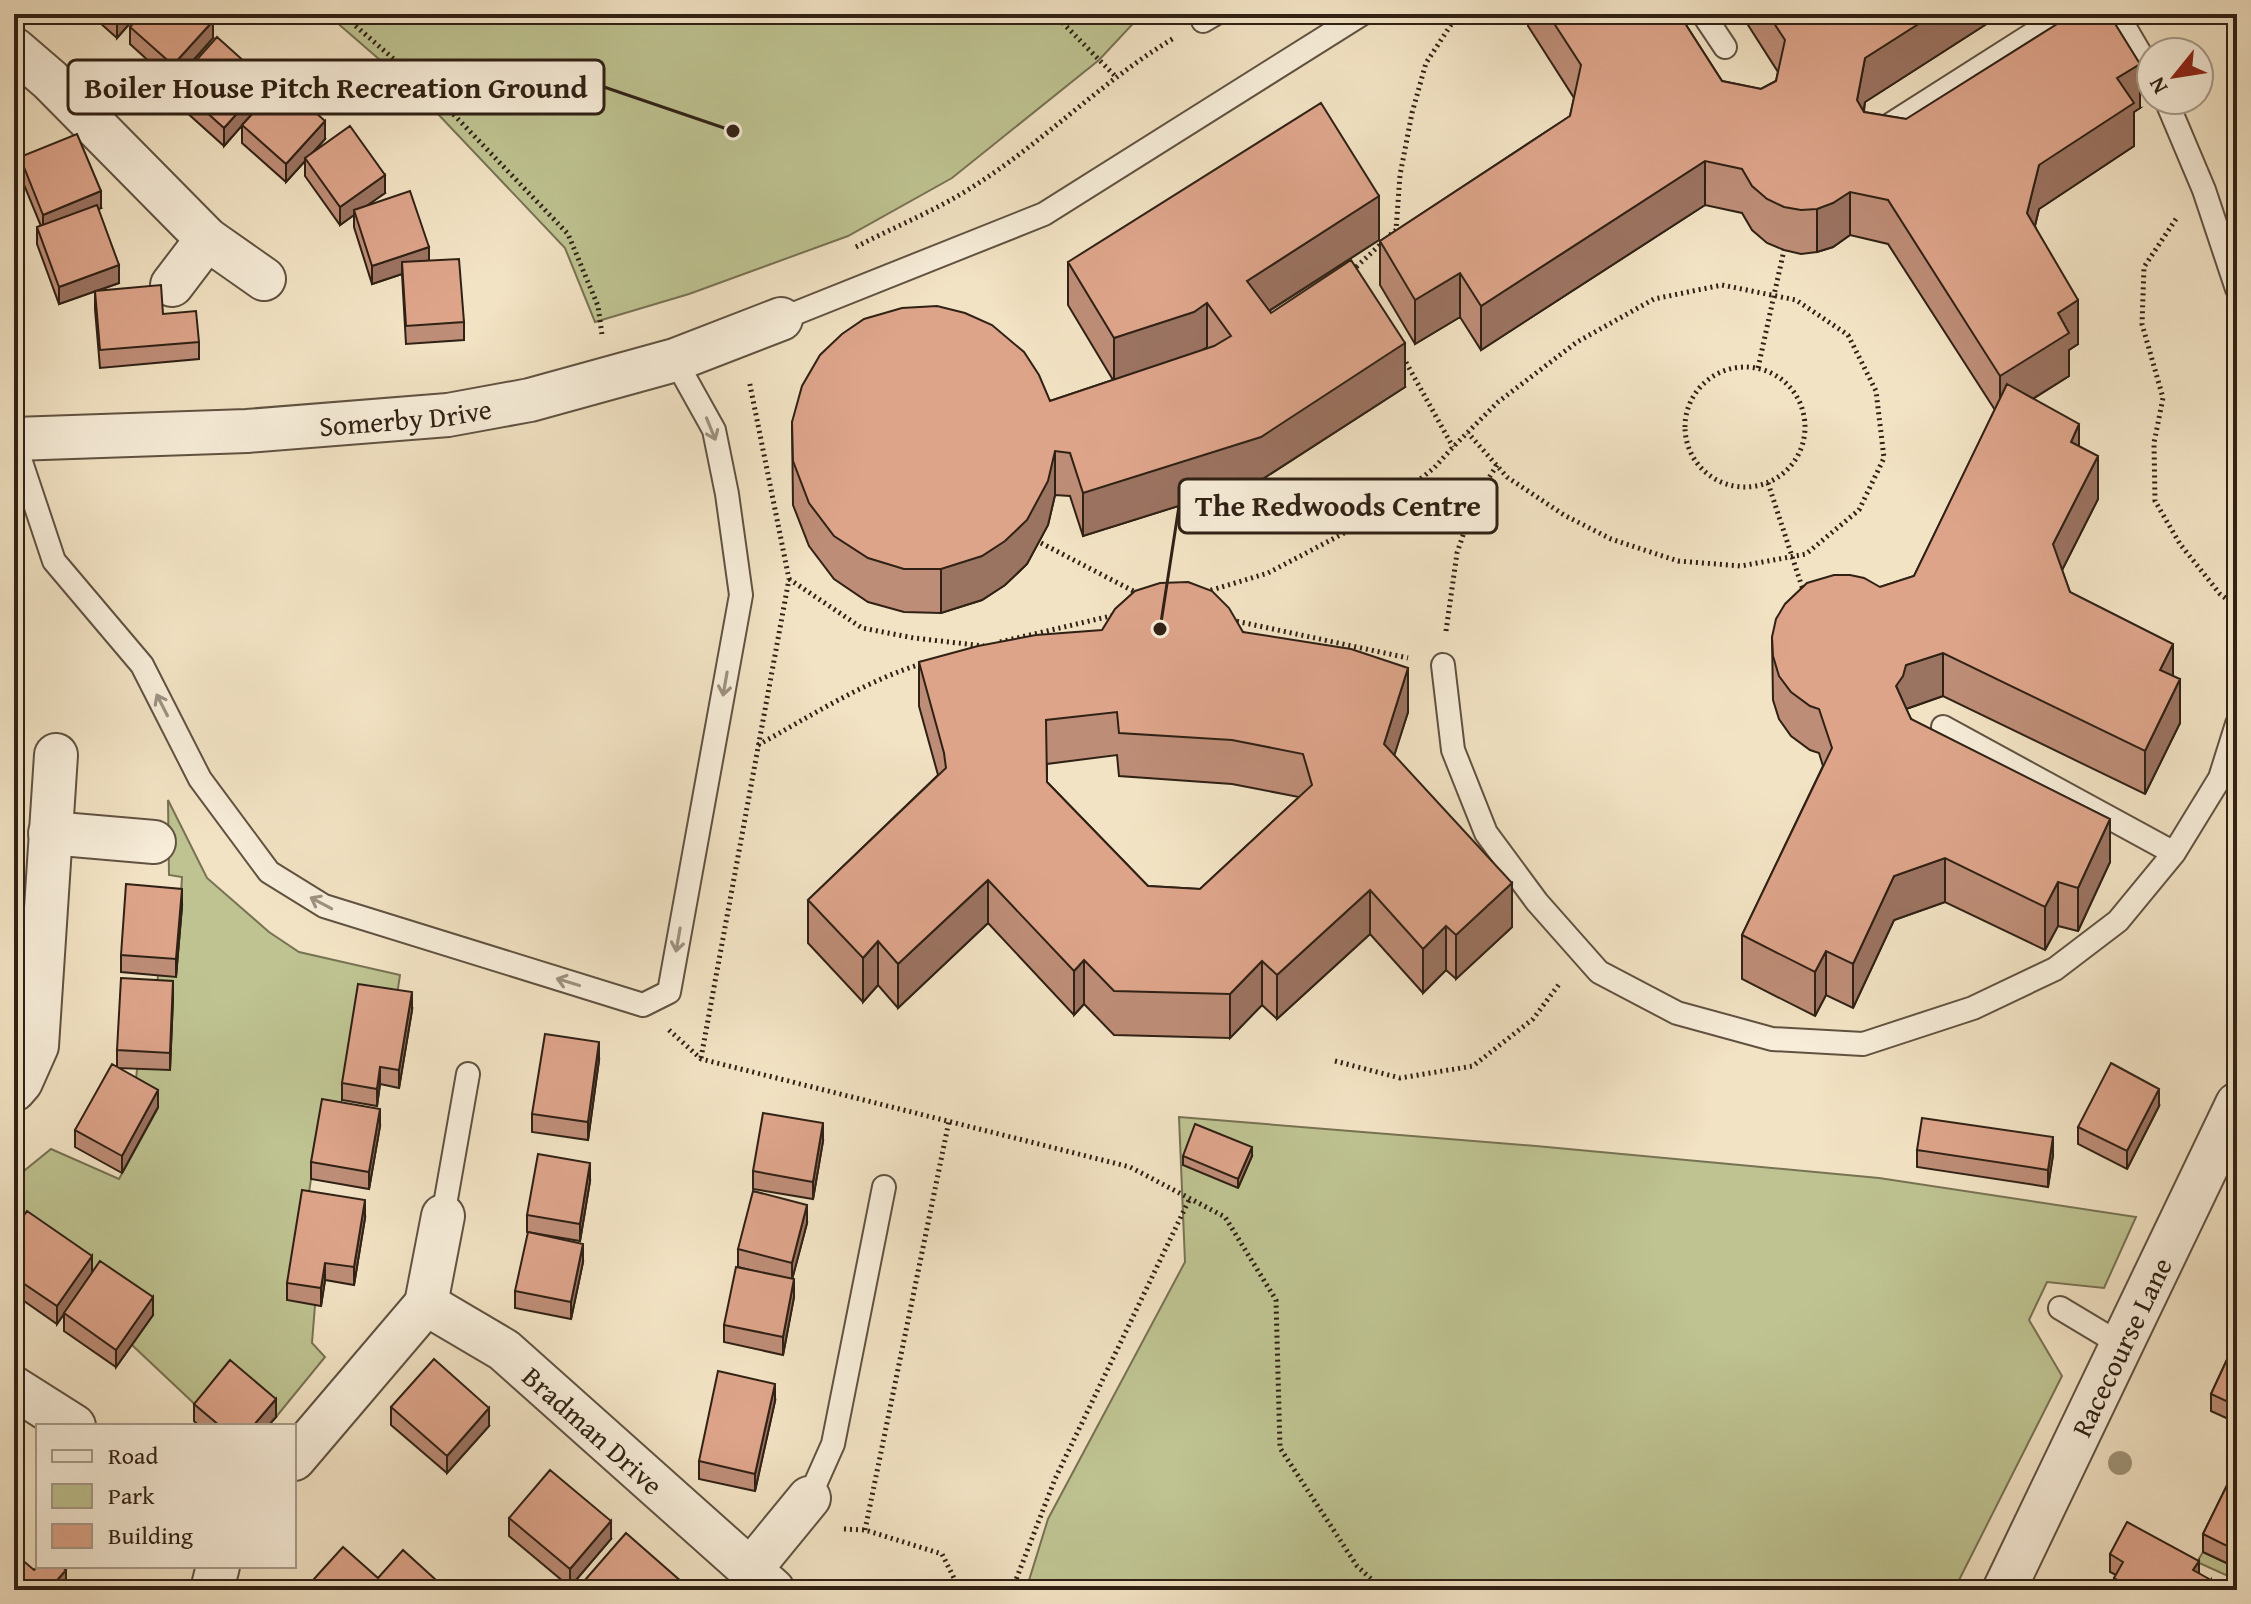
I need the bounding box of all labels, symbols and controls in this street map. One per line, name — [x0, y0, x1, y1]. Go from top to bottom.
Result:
north arrow — [2135, 36, 2215, 116]
callout: Boiler House Pitch Recreation Ground — [68, 60, 604, 114]
text: Boiler House Pitch Recreation Ground — [84, 65, 589, 109]
text: N — [2140, 71, 2175, 100]
street label: Somerby Drive — [318, 387, 495, 446]
one-way arrow — [705, 416, 719, 441]
callout: The Redwoods Centre — [1179, 479, 1497, 533]
text: The Redwoods Centre — [1195, 483, 1481, 527]
one-way arrow — [716, 671, 731, 697]
one-way arrow — [153, 693, 169, 717]
one-way arrow — [309, 894, 333, 910]
one-way arrow — [670, 927, 685, 952]
one-way arrow — [556, 974, 581, 988]
street label: Racecourse Lane — [2060, 1250, 2181, 1443]
street label: Bradman Drive — [514, 1356, 673, 1504]
legend — [36, 1424, 296, 1568]
text: Road — [108, 1438, 158, 1473]
text: Park — [108, 1478, 155, 1513]
text: Building — [108, 1518, 193, 1553]

